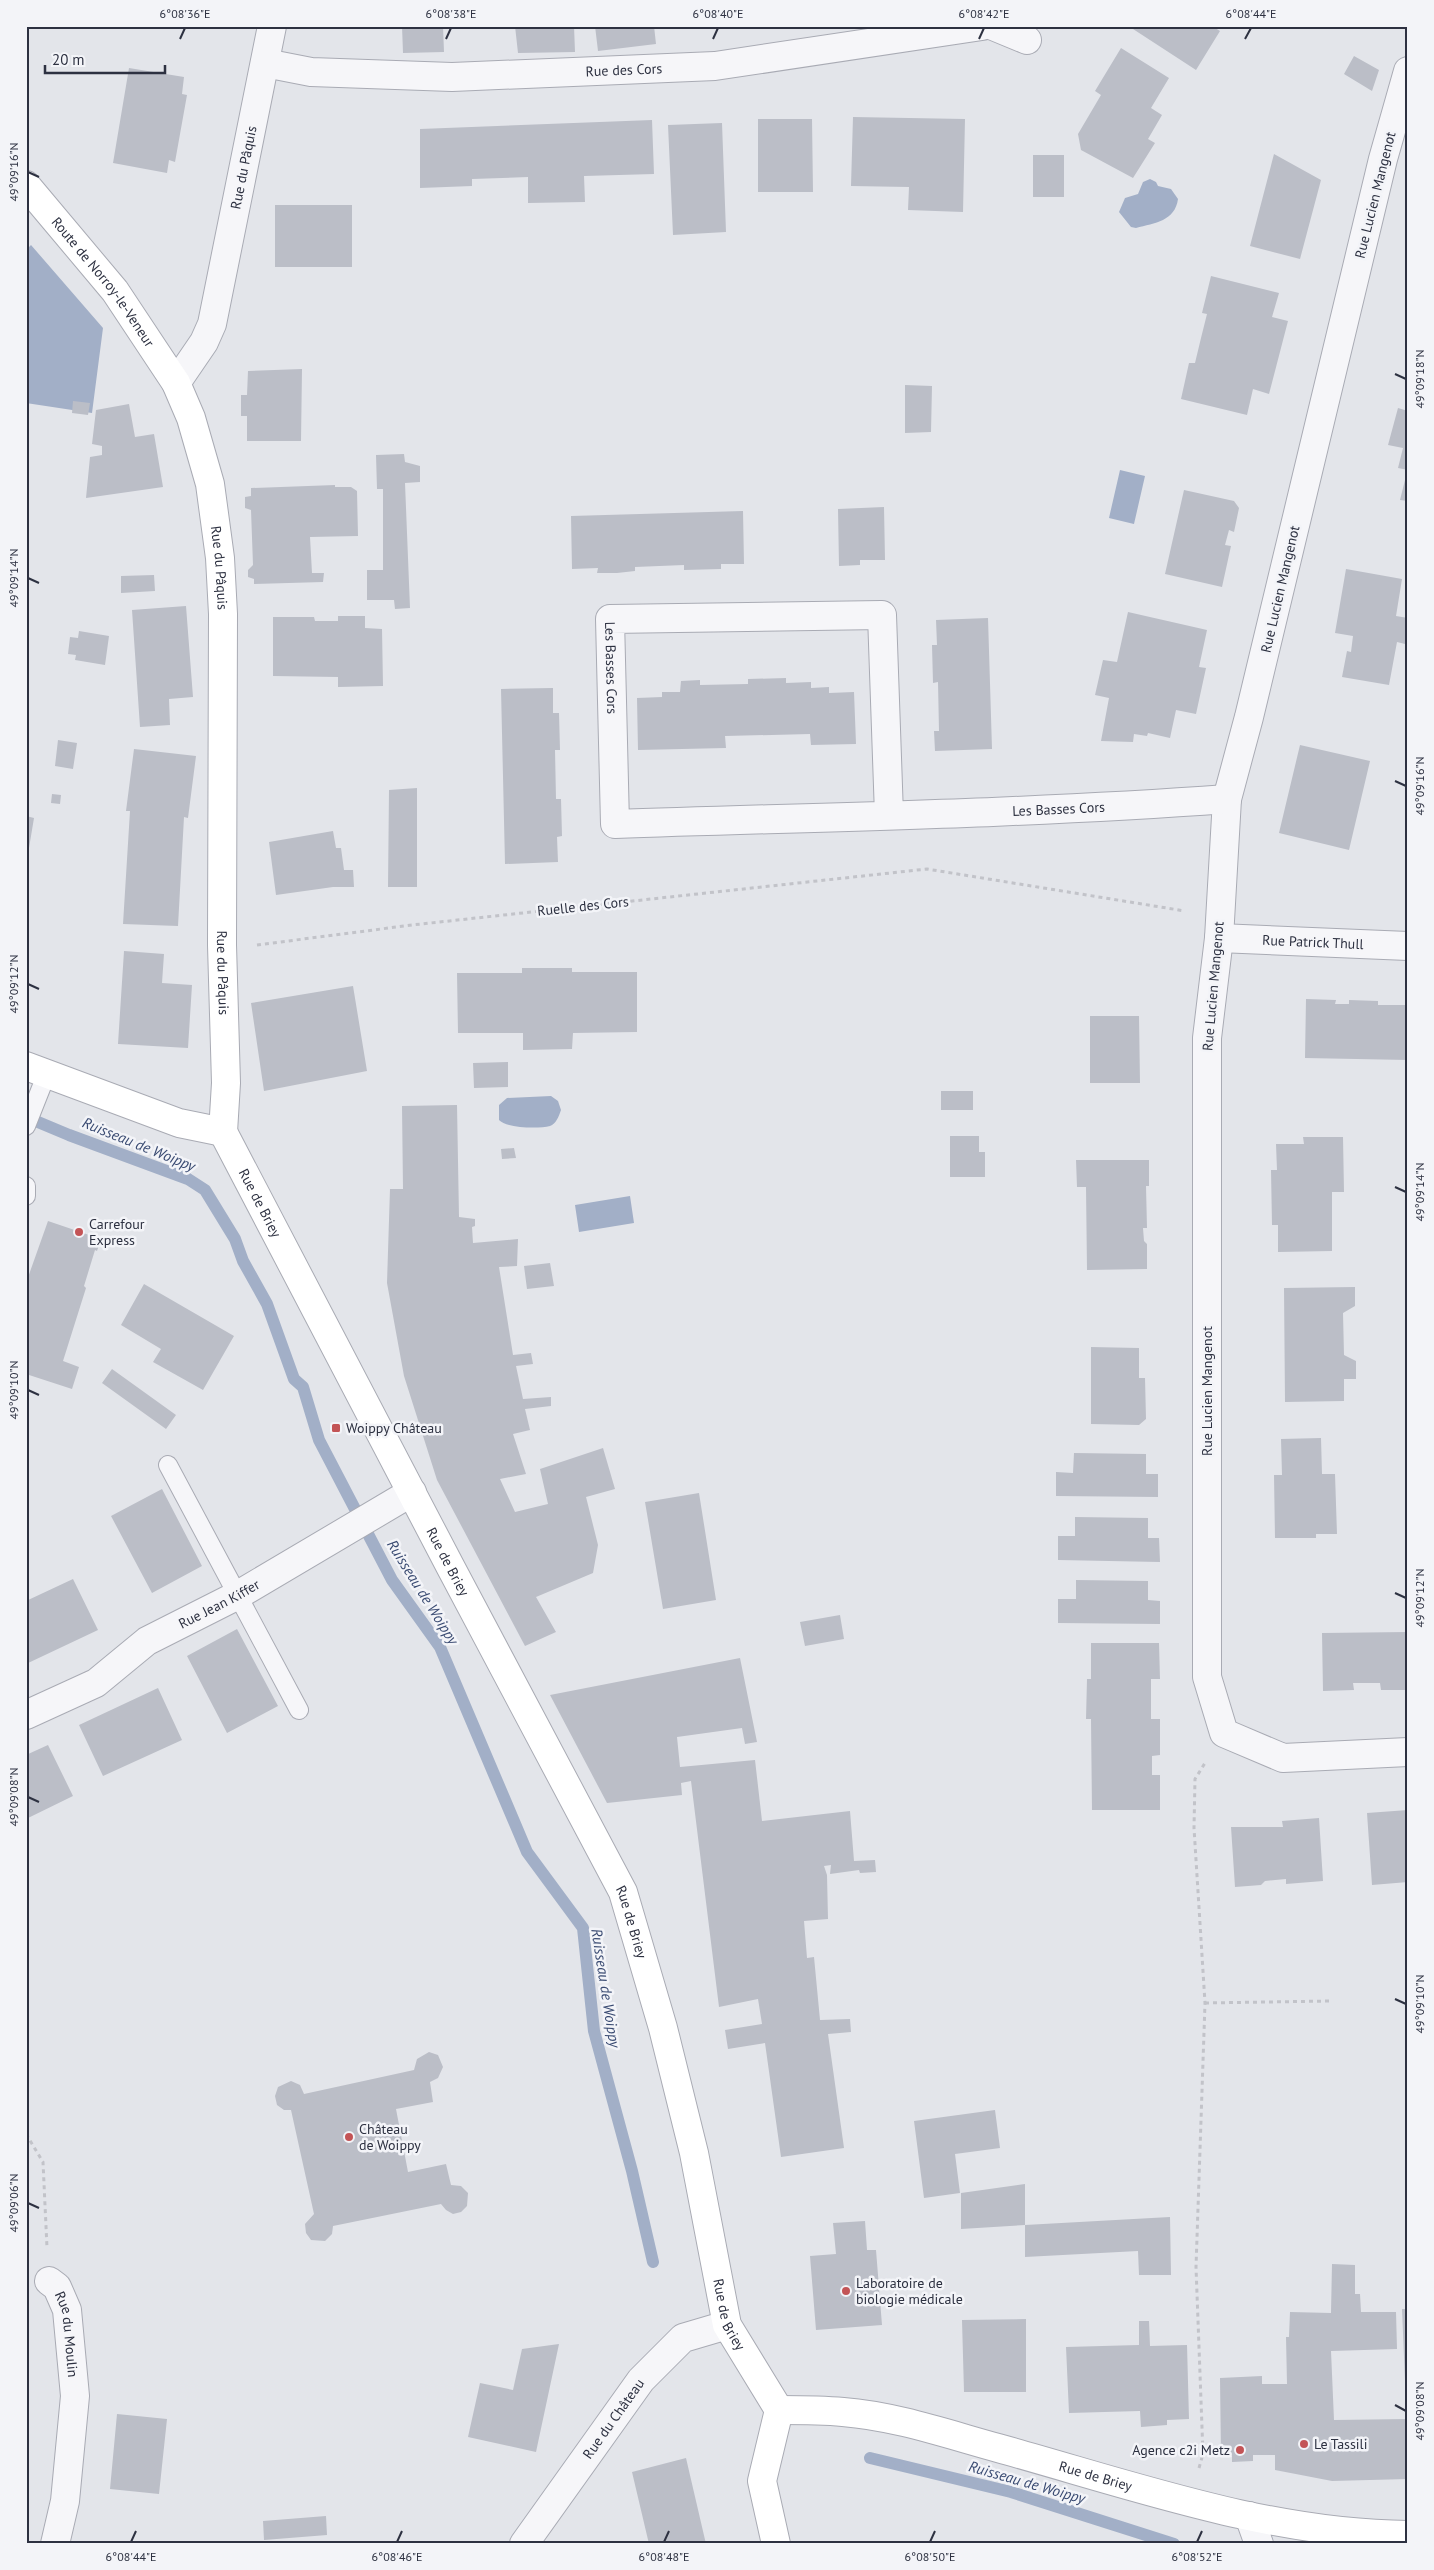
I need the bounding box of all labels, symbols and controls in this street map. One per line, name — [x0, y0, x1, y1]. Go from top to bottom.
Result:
text: 6°08'36"E — [160, 6, 210, 21]
text: 6°08'38"E — [426, 6, 476, 21]
text: 6°08'40"E — [693, 6, 743, 21]
text: 6°08'42"E — [959, 6, 1009, 21]
text: 6°08'44"E — [1226, 6, 1276, 21]
scale bar — [45, 42, 165, 74]
text: 20 m — [52, 50, 85, 69]
street label: Rue des Cors — [585, 59, 663, 80]
street label: Rue du Pâquis — [226, 124, 261, 211]
street label: Rue Lucien Mangenot — [1351, 130, 1400, 260]
text: 49°09'16"N — [6, 142, 21, 202]
street label: Route de Norroy-le-Veneur — [48, 213, 159, 351]
text: 49°09'18"N — [1412, 349, 1427, 409]
street label: Rue Lucien Mangenot — [1257, 523, 1303, 654]
street label: Rue du Pâquis — [207, 525, 232, 611]
text: 49°09'14"N — [6, 548, 21, 608]
street label: Les Basses Cors — [601, 621, 621, 714]
text: 49°09'16"N — [1412, 756, 1427, 816]
street label: Les Basses Cors — [1012, 798, 1105, 820]
street label: Ruelle des Cors — [536, 892, 630, 920]
street label: Rue Lucien Mangenot — [1198, 920, 1228, 1051]
street label: Rue du Pâquis — [213, 930, 233, 1015]
street label: Rue Patrick Thull — [1262, 931, 1364, 953]
text: 49°09'12"N — [6, 954, 21, 1014]
water label: Ruisseau de Woippy — [80, 1113, 200, 1176]
text: 49°09'14"N — [1412, 1162, 1427, 1222]
street label: Rue de Briey — [235, 1165, 286, 1241]
place label: Carrefour Express — [89, 1215, 145, 1249]
marker: Carrefour Express — [73, 1226, 85, 1238]
street label: Rue Lucien Mangenot — [1198, 1326, 1216, 1456]
text: 49°09'10"N — [6, 1360, 21, 1420]
place label: Woippy Château — [346, 1419, 442, 1437]
marker: Woippy Château — [330, 1422, 342, 1434]
street label: Rue de Briey — [422, 1524, 474, 1600]
water label: Ruisseau de Woippy — [383, 1536, 464, 1649]
text: 49°09'12"N — [1412, 1568, 1427, 1628]
street label: Rue Jean Kiffer — [175, 1575, 263, 1633]
text: 49°09'08"N — [6, 1767, 21, 1827]
street label: Rue de Briey — [612, 1882, 651, 1961]
water label: Ruisseau de Woippy — [587, 1927, 625, 2050]
text: 49°09'10"N — [1412, 1974, 1427, 2034]
place label: Château de Woippy — [359, 2120, 421, 2154]
marker: Château de Woippy — [343, 2131, 355, 2143]
text: 49°09'06"N — [6, 2173, 21, 2233]
place label: Laboratoire de biologie médicale — [856, 2274, 963, 2308]
street label: Rue de Briey — [709, 2277, 750, 2354]
marker: Laboratoire de biologie médicale — [840, 2285, 852, 2297]
street label: Rue du Moulin — [51, 2288, 82, 2378]
street label: Rue du Château — [579, 2375, 648, 2462]
text: 49°09'08"N — [1412, 2381, 1427, 2441]
place label: Le Tassili — [1314, 2435, 1367, 2453]
marker: Le Tassili — [1298, 2438, 1310, 2450]
place label: Agence c2i Metz — [1132, 2441, 1230, 2459]
marker: Agence c2i Metz — [1234, 2444, 1246, 2456]
water label: Ruisseau de Woippy — [967, 2456, 1089, 2508]
street label: Rue de Briey — [1057, 2457, 1135, 2495]
text: 6°08'44"E — [106, 2549, 156, 2564]
text: 6°08'46"E — [372, 2549, 422, 2564]
text: 6°08'48"E — [639, 2549, 689, 2564]
text: 6°08'50"E — [905, 2549, 955, 2564]
text: 6°08'52"E — [1172, 2549, 1222, 2564]

